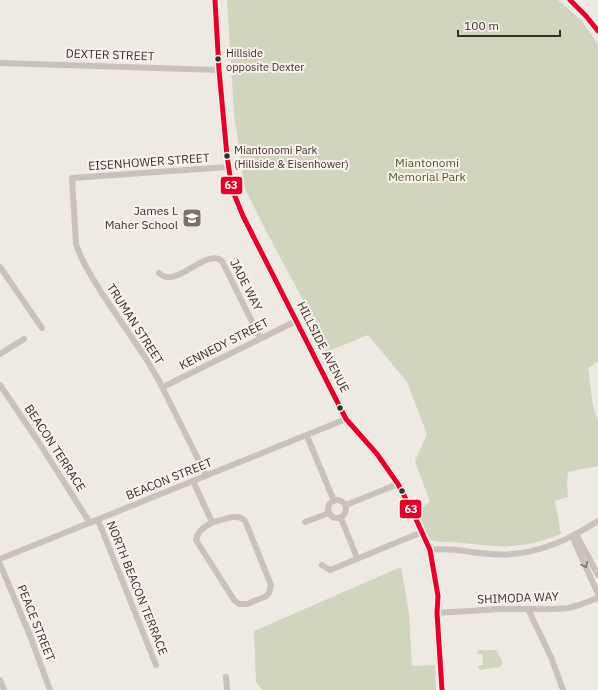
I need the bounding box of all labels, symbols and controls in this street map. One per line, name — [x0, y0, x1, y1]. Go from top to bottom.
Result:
scale bar — [458, 12, 560, 38]
text: 100 m — [464, 18, 499, 33]
street label: DEXTER STREET — [65, 45, 155, 64]
place label: Hillside opposite Dexter — [226, 46, 304, 74]
marker: Hillside opposite Dexter — [213, 54, 223, 64]
place label: Miantonomi Park (Hillside & Eisenhower) — [234, 143, 349, 171]
street label: EISENHOWER STREET — [88, 150, 210, 173]
marker: Miantonomi Park (Hillside & Eisenhower) — [222, 151, 232, 161]
park label: Miantonomi Memorial Park — [388, 155, 467, 184]
line badge: 63 — [220, 176, 243, 195]
text: 63 — [224, 178, 238, 192]
place label: James L Maher School — [105, 203, 178, 232]
school or university icon: James L Maher School — [181, 207, 203, 229]
street label: JADE WAY — [227, 256, 266, 313]
street label: TRUMAN STREET — [104, 280, 167, 367]
street label: HILLSIDE AVENUE — [294, 299, 353, 395]
street label: KENNEDY STREET — [177, 314, 271, 373]
street label: BEACON TERRACE — [22, 401, 89, 494]
unlabelled marker — [335, 403, 345, 413]
street label: BEACON STREET — [124, 454, 214, 503]
unlabelled marker — [397, 486, 407, 496]
line badge: 63 — [399, 499, 422, 519]
text: 63 — [404, 502, 418, 516]
street label: NORTH BEACON TERRACE — [104, 519, 171, 657]
one-way arrow — [580, 561, 588, 568]
street label: PEACE STREET — [14, 582, 59, 663]
street label: SHIMODA WAY — [477, 589, 559, 606]

